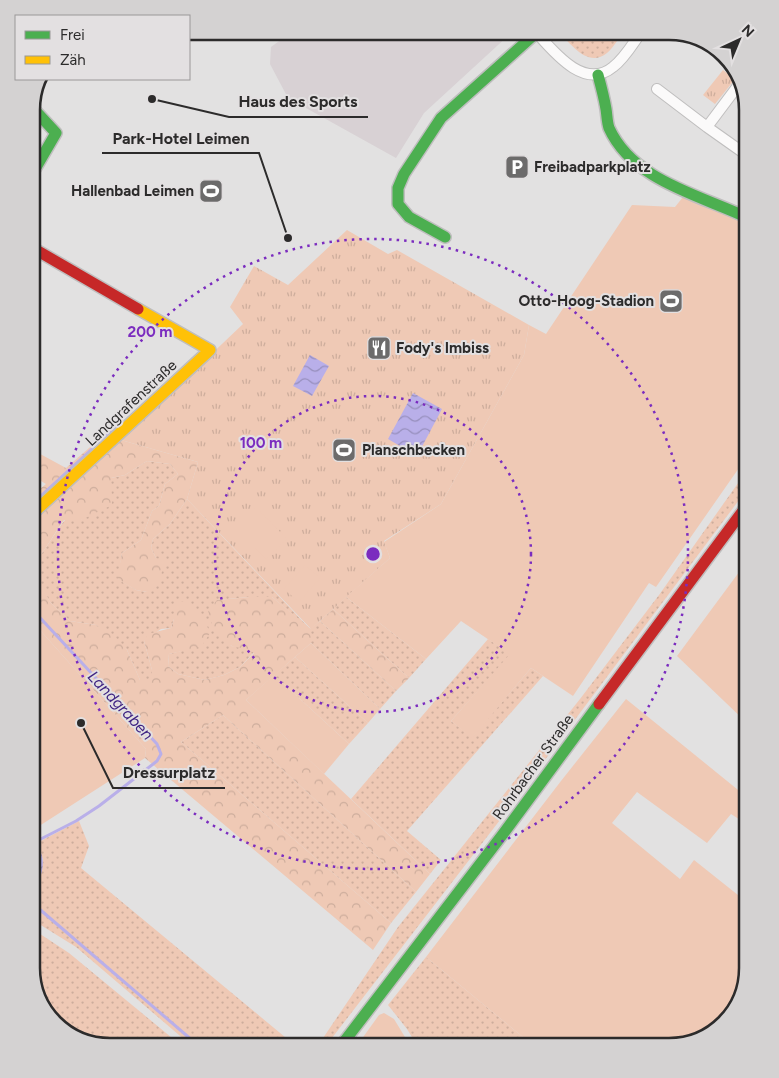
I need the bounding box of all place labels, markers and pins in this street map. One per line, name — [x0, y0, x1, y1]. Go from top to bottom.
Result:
callout: Haus des Sports — [229, 86, 368, 117]
callout: Park-Hotel Leimen — [102, 122, 259, 153]
parking icon: Freibadparkplatz — [504, 154, 530, 180]
place label: Freibadparkplatz — [534, 158, 651, 176]
sports icon: Hallenbad Leimen — [198, 178, 224, 204]
place label: Hallenbad Leimen — [71, 182, 194, 200]
sports icon: Otto-Hoog-Stadion — [658, 288, 684, 314]
place label: Otto-Hoog-Stadion — [519, 292, 654, 310]
restaurant icon: Fody's Imbiss — [366, 335, 392, 361]
place label: Fody's Imbiss — [396, 339, 489, 357]
sports icon: Planschbecken — [331, 437, 357, 463]
place label: Planschbecken — [362, 441, 465, 459]
centre of rings — [364, 545, 382, 563]
callout: Dressurplatz — [113, 757, 225, 788]

